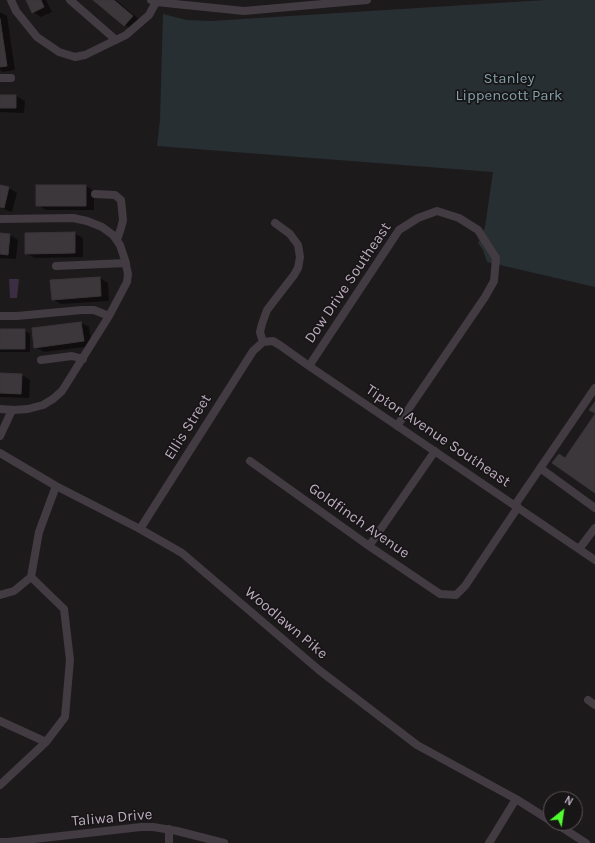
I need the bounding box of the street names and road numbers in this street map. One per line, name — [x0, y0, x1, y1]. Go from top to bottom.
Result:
street label: Dow Drive Southeast — [301, 219, 395, 347]
street label: Tipton Avenue Southeast — [362, 381, 514, 491]
street label: Ellis Street — [161, 391, 215, 463]
street label: Goldfinch Avenue — [305, 479, 413, 563]
street label: Woodlawn Pike — [241, 583, 331, 663]
street label: Taliwa Drive — [71, 806, 153, 830]

